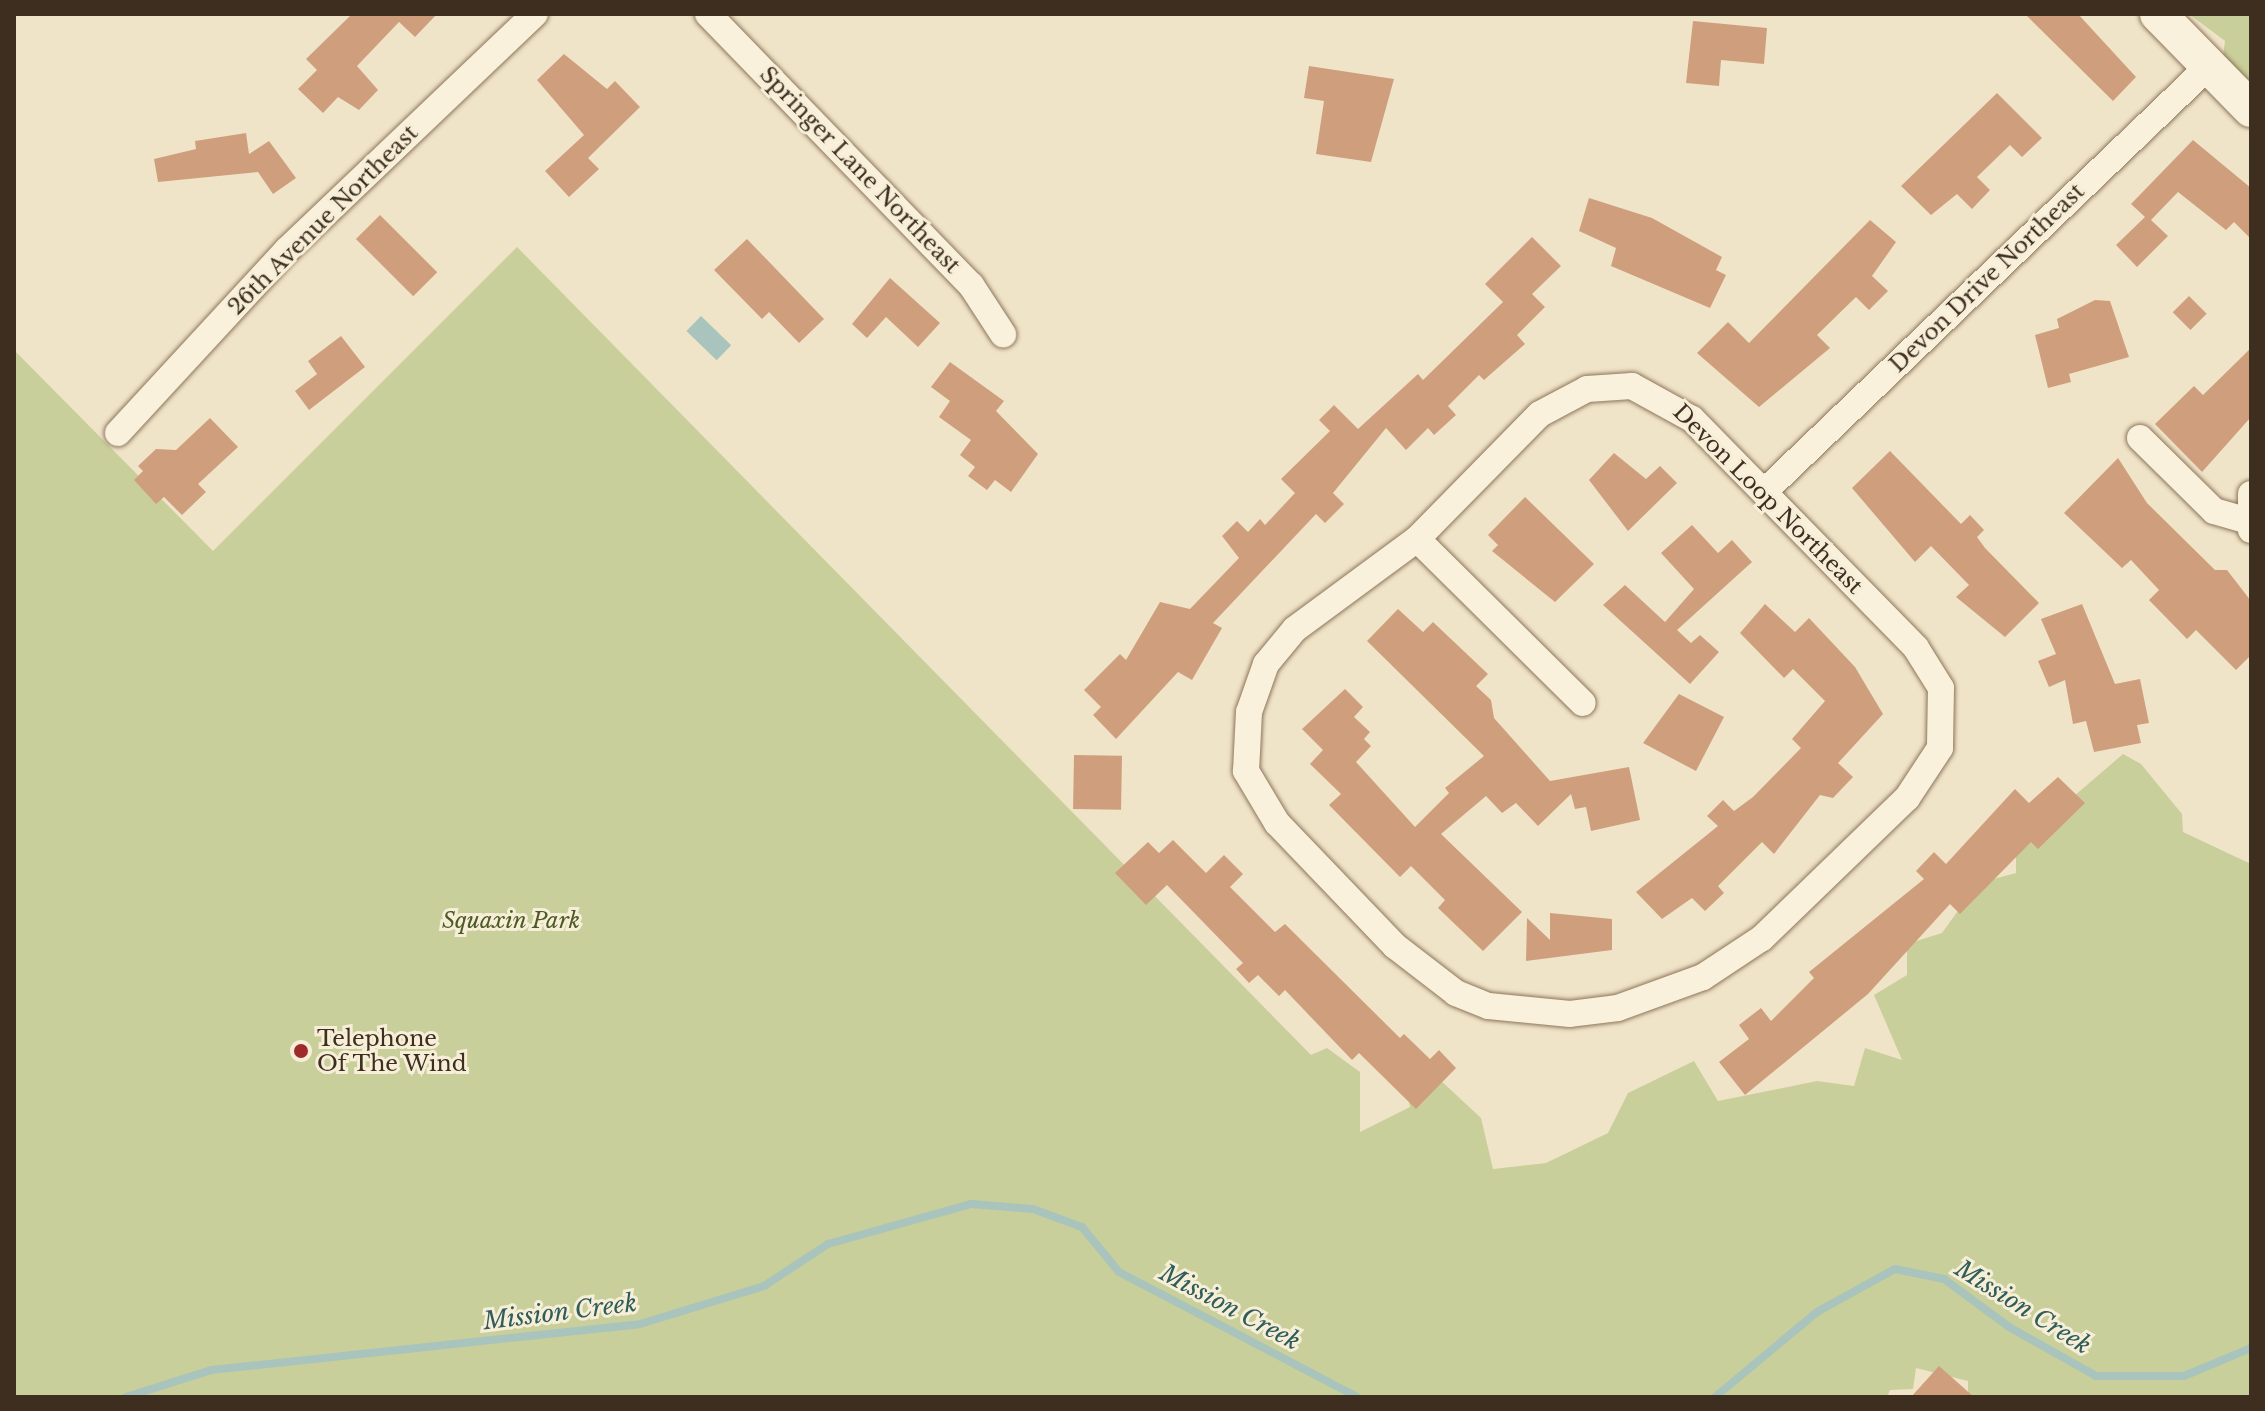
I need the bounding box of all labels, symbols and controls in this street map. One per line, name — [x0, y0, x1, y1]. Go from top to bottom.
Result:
street label: Springer Lane Northeast — [754, 61, 966, 279]
street label: 26th Avenue Northeast — [222, 119, 424, 321]
street label: Devon Drive Northeast — [1884, 178, 2090, 378]
street label: Devon Loop Northeast — [1668, 399, 1868, 599]
park label: Squaxin Park — [442, 908, 580, 934]
place label: Telephone Of The Wind — [317, 1025, 468, 1076]
marker: Telephone Of The Wind — [292, 1042, 310, 1060]
water label: Mission Creek — [1950, 1254, 2096, 1360]
water label: Mission Creek — [1155, 1258, 1305, 1356]
water label: Mission Creek — [481, 1288, 639, 1336]

